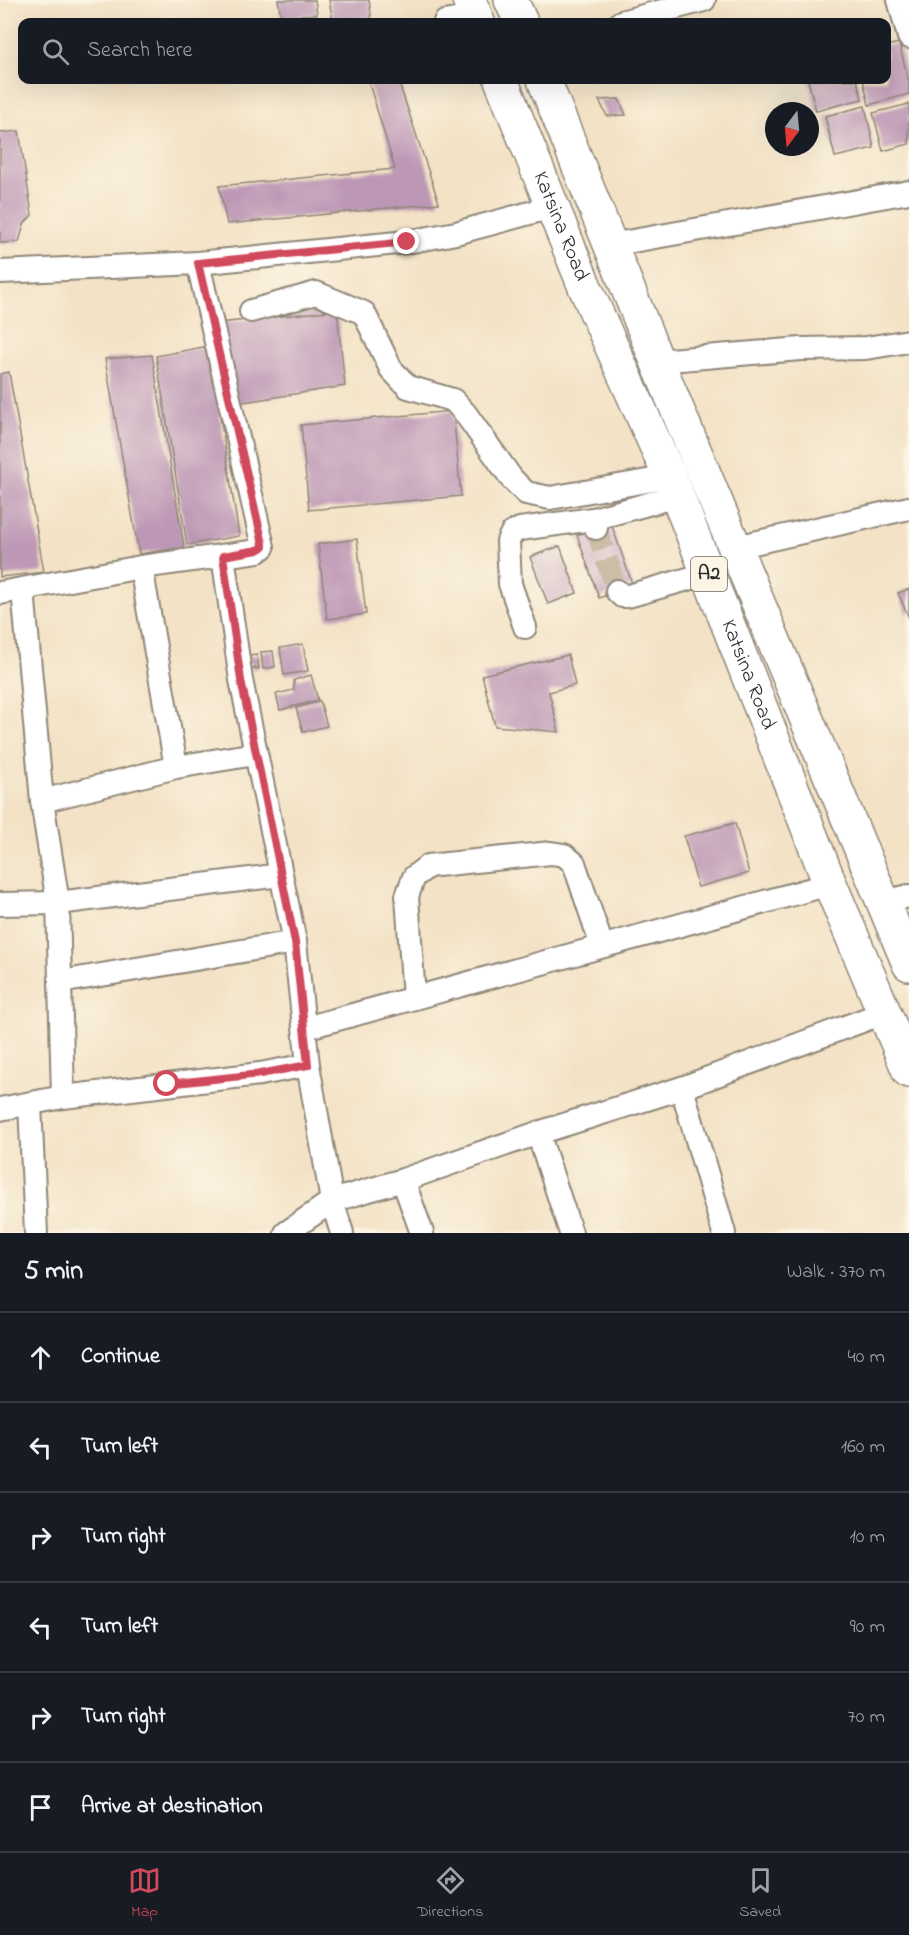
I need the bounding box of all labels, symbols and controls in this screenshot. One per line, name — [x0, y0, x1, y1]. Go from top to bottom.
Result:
search box — [18, 18, 891, 84]
icon: search — [39, 35, 72, 68]
text: Search here — [87, 35, 192, 67]
north arrow — [765, 102, 819, 156]
street label: Katsina Road — [525, 167, 596, 286]
route end — [393, 228, 419, 254]
road number: A2 — [691, 557, 727, 591]
street label: Katsina Road — [713, 615, 783, 734]
route start — [153, 1070, 179, 1096]
text: 5 min — [24, 1253, 83, 1291]
text: Walk · 370 m — [787, 1258, 885, 1287]
icon: ahead — [24, 1341, 57, 1374]
text: Continue — [81, 1341, 160, 1373]
text: 40 m — [848, 1343, 885, 1372]
icon: left — [24, 1431, 57, 1464]
text: Turn left — [81, 1431, 158, 1463]
text: 160 m — [841, 1433, 885, 1462]
icon: right — [24, 1521, 57, 1554]
text: Turn right — [81, 1521, 166, 1553]
text: 10 m — [849, 1523, 885, 1552]
icon: left — [24, 1611, 57, 1644]
text: Turn left — [81, 1611, 158, 1643]
text: 90 m — [850, 1613, 885, 1642]
icon: right — [24, 1701, 57, 1734]
text: Turn right — [81, 1701, 166, 1733]
text: 70 m — [848, 1703, 885, 1732]
icon: arrive — [24, 1791, 57, 1824]
text: Arrive at destination — [81, 1791, 263, 1823]
tab: Map — [128, 1864, 161, 1924]
tab: Directions — [417, 1864, 483, 1924]
tab: Saved — [739, 1864, 781, 1924]

